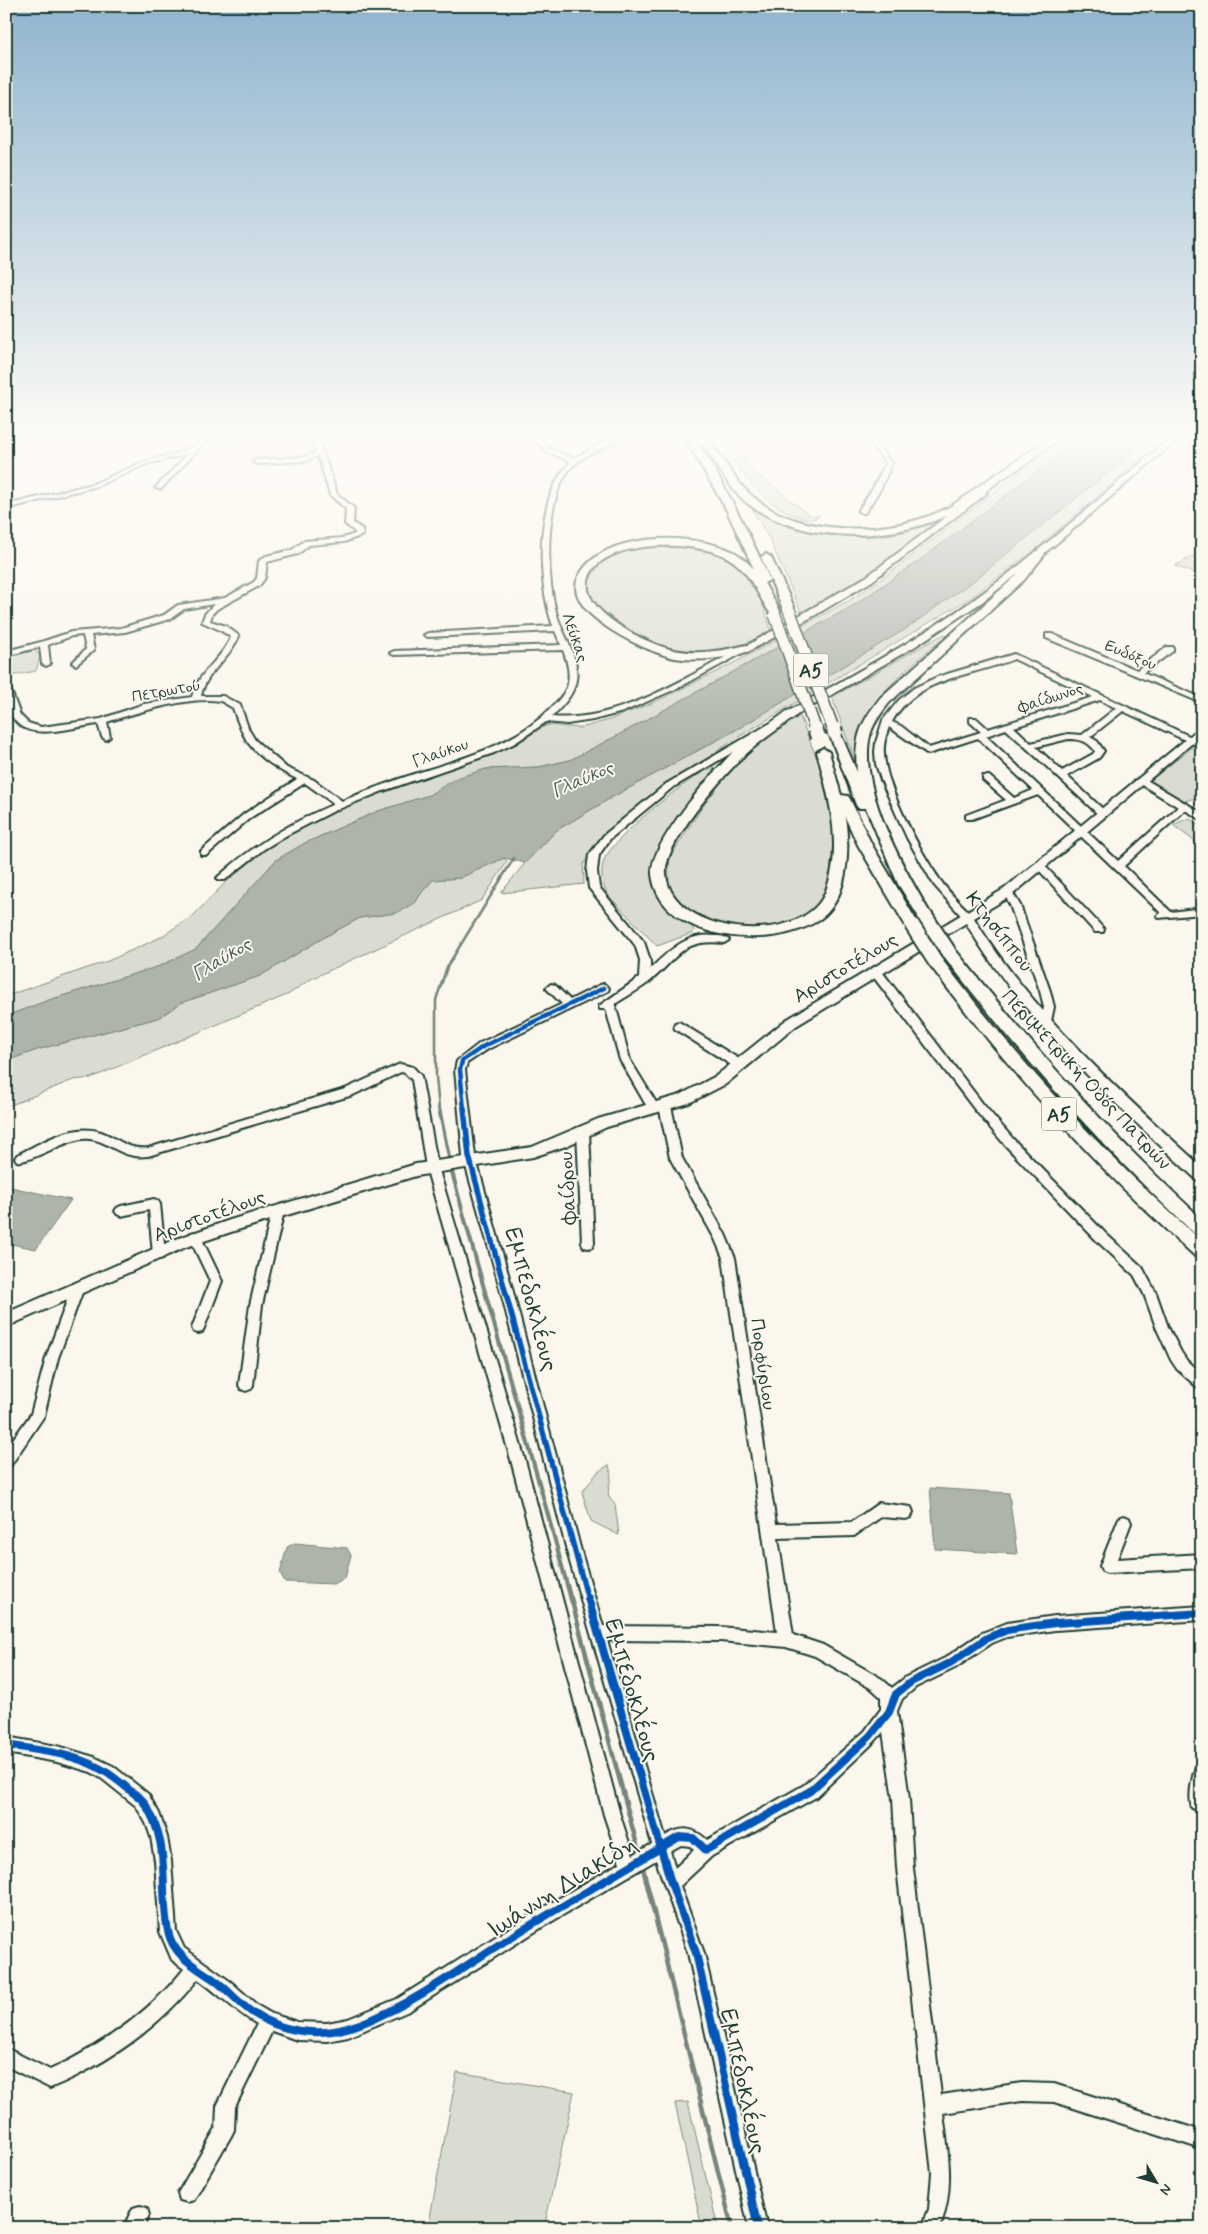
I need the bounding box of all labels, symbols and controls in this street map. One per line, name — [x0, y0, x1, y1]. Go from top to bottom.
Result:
street label: Λεύκας — [556, 610, 593, 665]
street label: Ευδόξου — [1101, 635, 1160, 676]
road number: Α5 — [794, 654, 828, 686]
street label: Πετρωτού — [130, 675, 202, 708]
street label: Φαίδωνος — [1014, 678, 1086, 719]
street label: Γλαύκου — [410, 734, 471, 773]
water label: Γλαύκος — [548, 756, 618, 804]
street label: Κτησίππου — [959, 886, 1039, 978]
street label: Αριστοτέλους — [789, 926, 903, 1010]
water label: Γλαύκος — [188, 932, 256, 987]
street label: Περιμετρική Οδός Πατρών — [995, 984, 1177, 1176]
road number: Α5 — [1042, 1098, 1076, 1130]
street label: Φαίδρου — [553, 1151, 584, 1226]
street label: Αριστοτέλους — [150, 1184, 269, 1249]
street label: Εμπεδοκλέους — [496, 1224, 566, 1375]
street label: Πορφύριου — [743, 1317, 782, 1412]
street label: Εμπεδοκλέους — [596, 1615, 668, 1766]
street label: Ιωάννη Διακίδη — [482, 1829, 644, 1946]
street label: Εμπεδοκλέους — [712, 2005, 774, 2157]
north arrow — [1130, 2156, 1180, 2206]
text: N — [1155, 2180, 1175, 2199]

